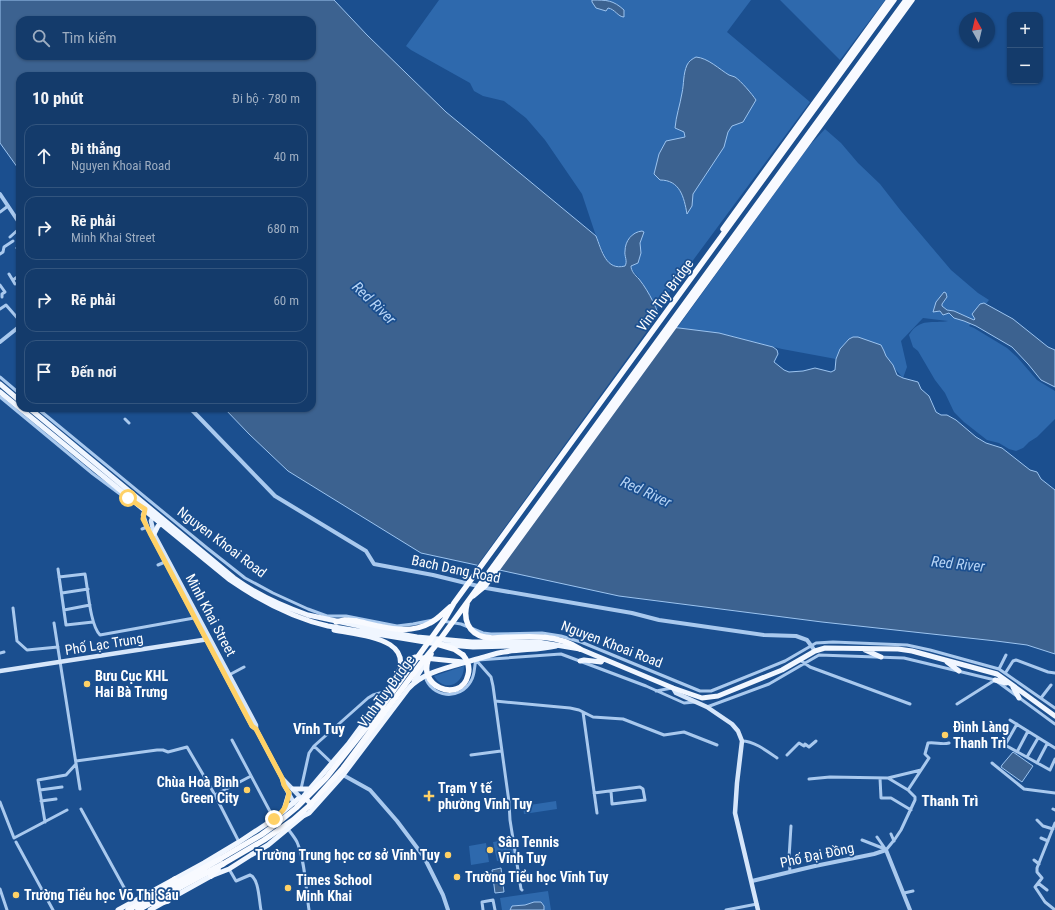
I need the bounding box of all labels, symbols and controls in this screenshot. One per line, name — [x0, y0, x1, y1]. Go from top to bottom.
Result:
north arrow — [959, 12, 995, 48]
map controls — [1007, 12, 1043, 84]
button: + — [1007, 12, 1043, 48]
search box — [16, 16, 316, 60]
icon: search — [30, 27, 52, 49]
text: Tìm kiếm — [62, 29, 117, 47]
button: − — [1007, 48, 1043, 84]
text: 10 phút — [32, 88, 83, 108]
text: Đi bộ · 780 m — [232, 91, 300, 106]
text: Đi thẳng — [71, 140, 121, 158]
icon: ahead — [33, 145, 55, 167]
text: 40 m — [273, 149, 299, 164]
text: Nguyen Khoai Road — [71, 158, 171, 173]
text: Rẽ phải — [71, 212, 116, 230]
icon: right — [33, 217, 55, 239]
text: 680 m — [267, 221, 299, 236]
text: Minh Khai Street — [71, 230, 155, 245]
street label: Vinh Tuy Bridge — [633, 255, 697, 334]
water label: Red River — [348, 278, 400, 328]
icon: right — [33, 289, 55, 311]
text: Rẽ phải — [71, 291, 116, 309]
text: 60 m — [273, 293, 299, 308]
icon: arrive — [33, 361, 55, 383]
text: Đến nơi — [71, 363, 117, 381]
water label: Red River — [618, 473, 675, 512]
route start — [119, 489, 137, 507]
street label: Nguyen Khoai Road — [174, 503, 270, 581]
street label: Bach Dang Road — [410, 552, 502, 586]
water label: Red River — [930, 552, 986, 576]
street label: Minh Khai Street — [183, 571, 239, 659]
street label: Nguyen Khoai Road — [559, 617, 665, 671]
street label: Phố Lạc Trung — [64, 630, 144, 658]
street label: Vinh Tuy Bridge — [354, 651, 418, 730]
place label: Bưu Cục KHL Hai Bà Trưng — [95, 668, 168, 700]
marker: Bưu Cục KHL Hai Bà Trưng — [82, 679, 92, 689]
place label: Đình Làng Thanh Trì — [953, 719, 1009, 751]
district label: Vĩnh Tuy — [293, 720, 345, 738]
marker: Đình Làng Thanh Trì — [940, 730, 950, 740]
place label: Chùa Hoà Bình Green City — [157, 774, 240, 806]
place label: Trạm Y tế phường Vĩnh Tuy — [438, 780, 533, 812]
marker: Chùa Hoà Bình Green City — [242, 785, 252, 795]
marker: Trạm Y tế phường Vĩnh Tuy — [423, 790, 435, 802]
district label: Thanh Trì — [922, 792, 979, 810]
route end — [265, 810, 283, 828]
place label: Sân Tennis Vĩnh Tuy — [498, 834, 559, 866]
street label: Phố Đại Đồng — [779, 839, 855, 871]
marker: Sân Tennis Vĩnh Tuy — [485, 845, 495, 855]
place label: Trường Trung học cơ sở Vĩnh Tuy — [255, 847, 441, 863]
marker: Trường Trung học cơ sở Vĩnh Tuy — [443, 850, 453, 860]
place label: Trường Tiểu học Vĩnh Tuy — [465, 869, 609, 885]
place label: Times School Minh Khai — [296, 872, 372, 904]
marker: Trường Tiểu học Vĩnh Tuy — [452, 872, 462, 882]
marker: Times School Minh Khai — [283, 883, 293, 893]
place label: Trường Tiểu học Võ Thị Sáu — [24, 887, 179, 903]
marker: Trường Tiểu học Võ Thị Sáu — [11, 890, 21, 900]

